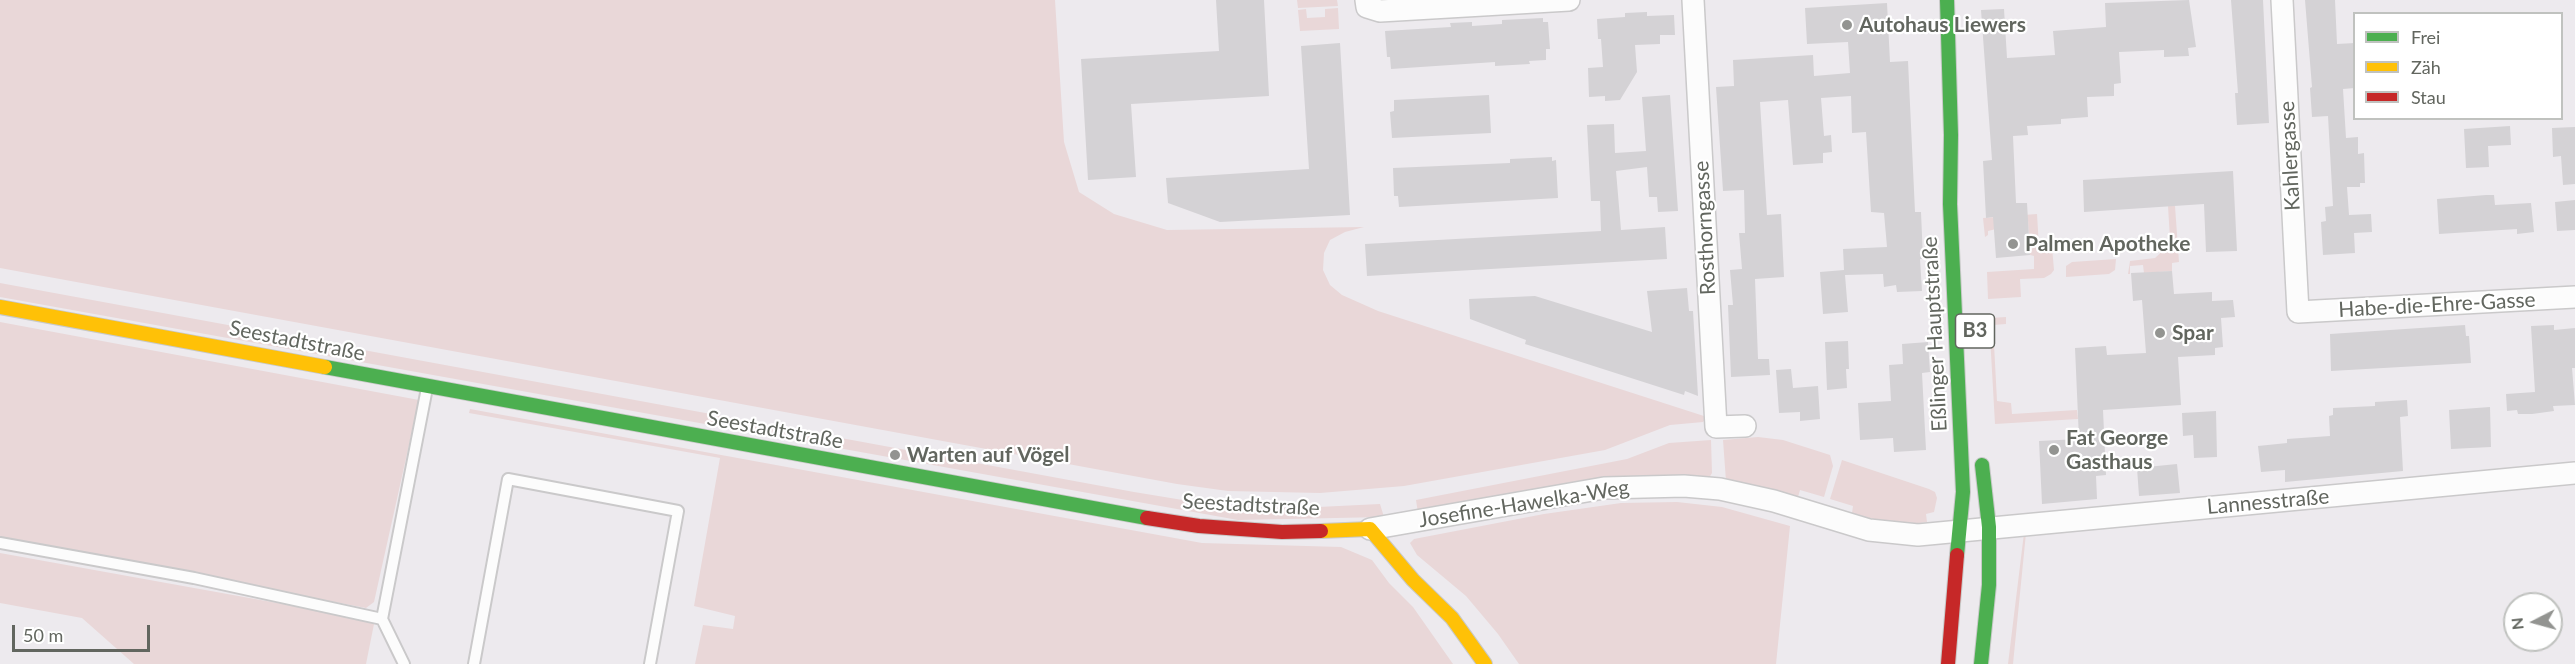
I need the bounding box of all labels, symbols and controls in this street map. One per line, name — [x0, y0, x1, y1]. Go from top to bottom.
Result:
place label: Autohaus Liewers — [1859, 12, 2026, 38]
legend — [2353, 12, 2563, 120]
marker: Autohaus Liewers — [1840, 18, 1854, 32]
text: Frei — [2411, 26, 2440, 48]
text: Zäh — [2411, 56, 2441, 78]
text: Stau — [2411, 86, 2446, 108]
street label: Kahlergasse — [2275, 100, 2305, 212]
street label: Rosthorngasse — [1689, 160, 1721, 296]
place label: Palmen Apotheke — [2025, 231, 2190, 257]
street label: Eßlinger Hauptstraße — [1917, 236, 1953, 432]
marker: Palmen Apotheke — [2006, 237, 2020, 251]
street label: Habe-die-Ehre-Gasse — [2338, 287, 2536, 323]
road number: B3 — [1956, 314, 1994, 348]
street label: Seestadtstraße — [227, 315, 367, 367]
place label: Spar — [2172, 320, 2214, 346]
marker: Spar — [2153, 326, 2167, 340]
street label: Seestadtstraße — [705, 406, 845, 454]
place label: Fat George Gasthaus — [2066, 425, 2168, 475]
place label: Warten auf Vögel — [907, 442, 1070, 468]
marker: Fat George Gasthaus — [2047, 443, 2061, 457]
marker: Warten auf Vögel — [888, 448, 902, 462]
street label: Josefine-Hawelka-Weg — [1417, 475, 1631, 533]
street label: Lannesstraße — [2206, 484, 2330, 520]
street label: Seestadtstraße — [1182, 489, 1320, 521]
north arrow — [2503, 592, 2563, 652]
scale bar — [15, 613, 153, 651]
text: N — [2506, 617, 2527, 631]
text: 50 m — [23, 624, 63, 646]

